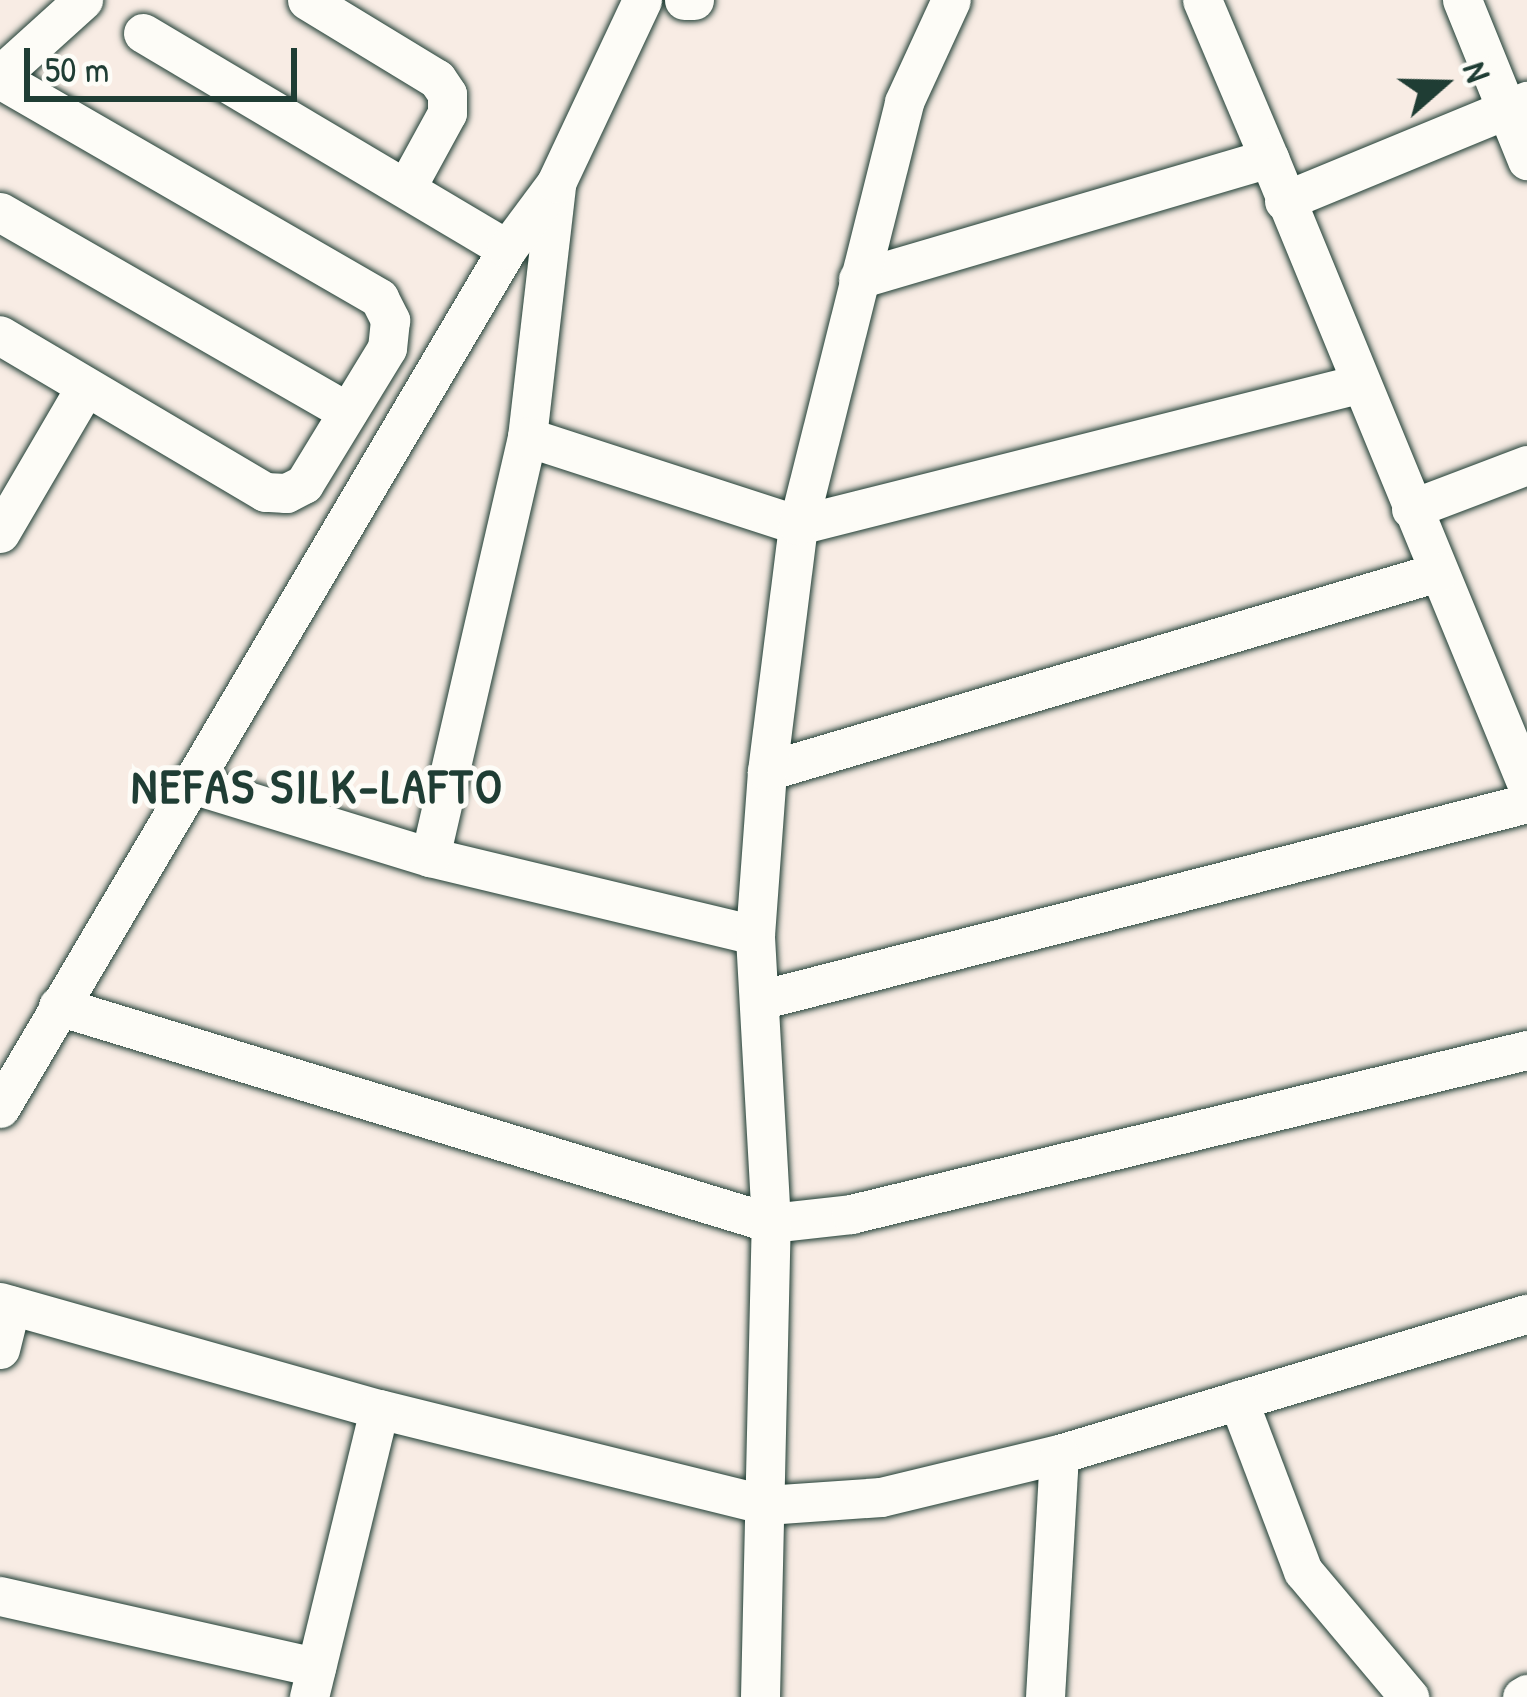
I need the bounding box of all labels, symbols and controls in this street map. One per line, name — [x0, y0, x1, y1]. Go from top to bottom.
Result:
scale bar — [30, 24, 303, 98]
north arrow — [1383, 24, 1503, 144]
text: 50 m — [45, 44, 109, 93]
text: N — [1453, 56, 1501, 87]
district label: NEFAS SILK-LAFTO — [131, 757, 505, 815]

